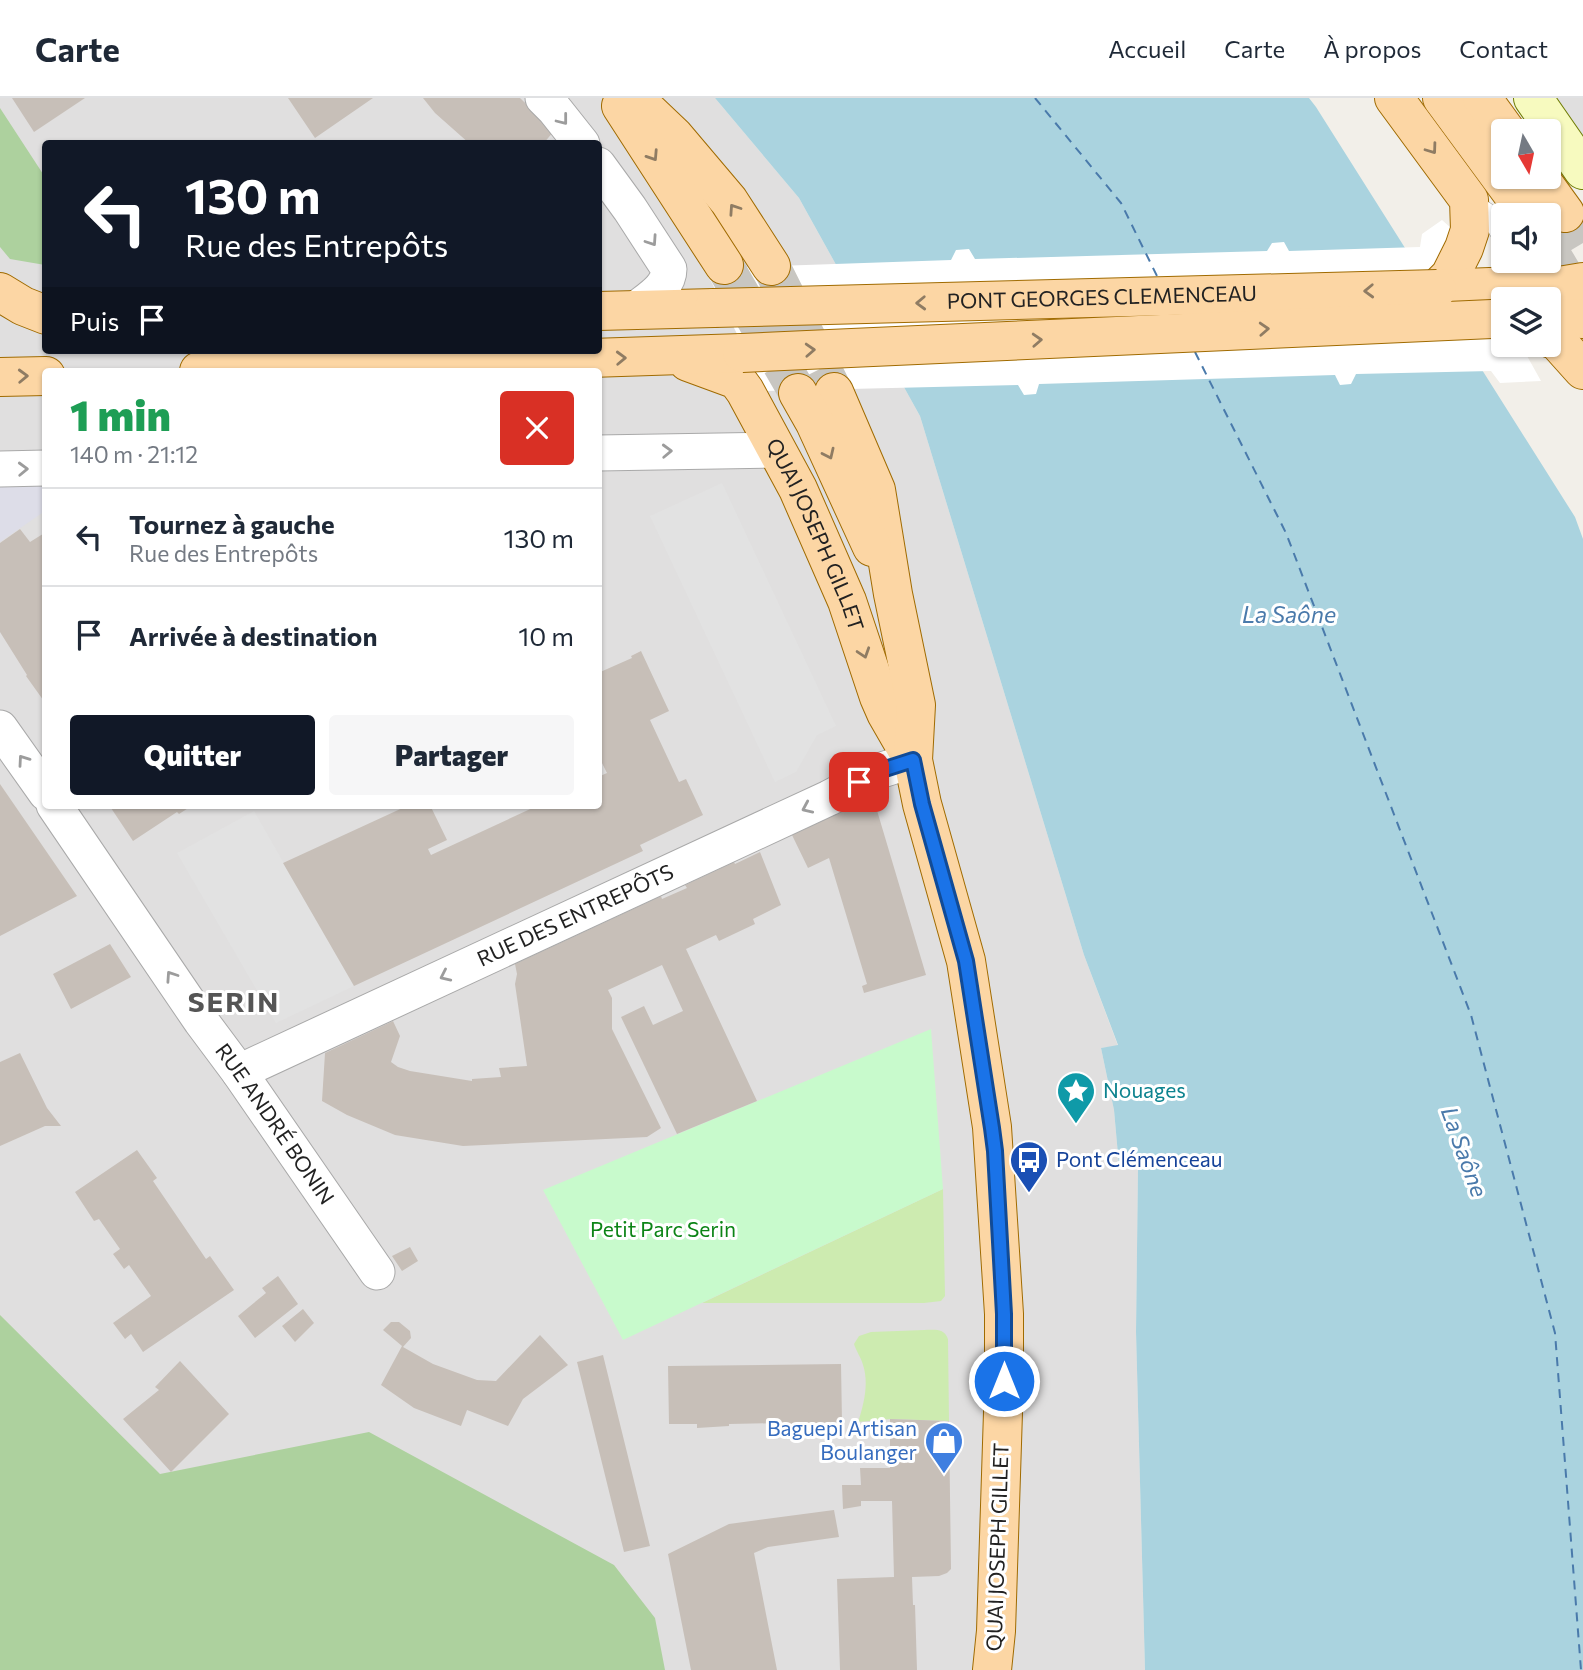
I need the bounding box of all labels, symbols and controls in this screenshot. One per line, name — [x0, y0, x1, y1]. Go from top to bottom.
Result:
text: Carte — [35, 28, 120, 69]
text: Accueil — [1108, 34, 1186, 63]
text: Carte — [1224, 34, 1285, 63]
text: À propos — [1323, 34, 1421, 63]
text: Contact — [1459, 34, 1548, 63]
one-way arrow — [555, 112, 568, 125]
north arrow — [1491, 119, 1561, 189]
map controls — [1491, 119, 1561, 357]
one-way arrow — [1424, 141, 1436, 154]
one-way arrow — [645, 148, 658, 161]
text: 130 m — [185, 164, 320, 224]
icon: left — [70, 168, 161, 259]
one-way arrow — [729, 203, 742, 216]
button: sound — [1491, 203, 1561, 273]
text: Rue des Entrepôts — [185, 224, 448, 264]
one-way arrow — [643, 233, 656, 246]
street label: PONT GEORGES CLEMENCEAU — [946, 280, 1257, 313]
one-way arrow — [1363, 283, 1374, 298]
button: layers — [1491, 287, 1561, 357]
one-way arrow — [915, 295, 926, 310]
icon: arrive — [133, 301, 171, 339]
text: Puis — [70, 305, 119, 336]
one-way arrow — [1259, 322, 1270, 337]
one-way arrow — [1032, 332, 1043, 347]
one-way arrow — [805, 343, 816, 358]
one-way arrow — [616, 350, 627, 365]
one-way arrow — [18, 369, 29, 384]
text: 1 min — [70, 388, 171, 440]
button: close — [500, 391, 574, 465]
street label: QUAI JOSEPH GILLET — [762, 433, 870, 634]
text: 140 m · 21:12 — [70, 440, 198, 468]
one-way arrow — [662, 443, 672, 459]
one-way arrow — [821, 446, 835, 459]
one-way arrow — [18, 461, 29, 476]
text: Tournez à gauche — [129, 508, 335, 539]
icon: left — [70, 518, 108, 556]
text: 130 m — [503, 522, 574, 553]
text: Rue des Entrepôts — [129, 539, 318, 567]
water label: La Saône — [1242, 600, 1336, 628]
icon: arrive — [70, 616, 108, 654]
text: Arrivée à destination — [129, 620, 377, 651]
text: 10 m — [518, 620, 574, 651]
one-way arrow — [856, 646, 870, 659]
button: Quitter — [70, 715, 315, 795]
button: Partager — [329, 715, 574, 795]
pin — [829, 752, 889, 812]
one-way arrow — [19, 755, 31, 768]
icon: arrive — [840, 763, 878, 801]
one-way arrow — [801, 800, 814, 814]
street label: RUE DES ENTREPÔTS — [473, 858, 677, 971]
one-way arrow — [440, 968, 452, 982]
one-way arrow — [167, 971, 179, 984]
district label: SERIN — [188, 984, 280, 1018]
street label: RUE ANDRÉ BONIN — [211, 1038, 340, 1208]
place icon: Nouages — [1055, 1070, 1097, 1125]
place label: Nouages — [1103, 1077, 1186, 1102]
water label: La Saône — [1436, 1103, 1494, 1201]
bus stop icon: Pont Clémenceau — [1008, 1139, 1050, 1194]
place label: Pont Clémenceau — [1056, 1146, 1222, 1171]
park label: Petit Parc Serin — [590, 1216, 736, 1241]
position arrow — [967, 1344, 1041, 1418]
place label: Baguepi Artisan Boulanger — [767, 1415, 917, 1464]
shop icon: Baguepi Artisan Boulanger — [923, 1420, 965, 1475]
street label: QUAI JOSEPH GILLET — [980, 1442, 1013, 1652]

